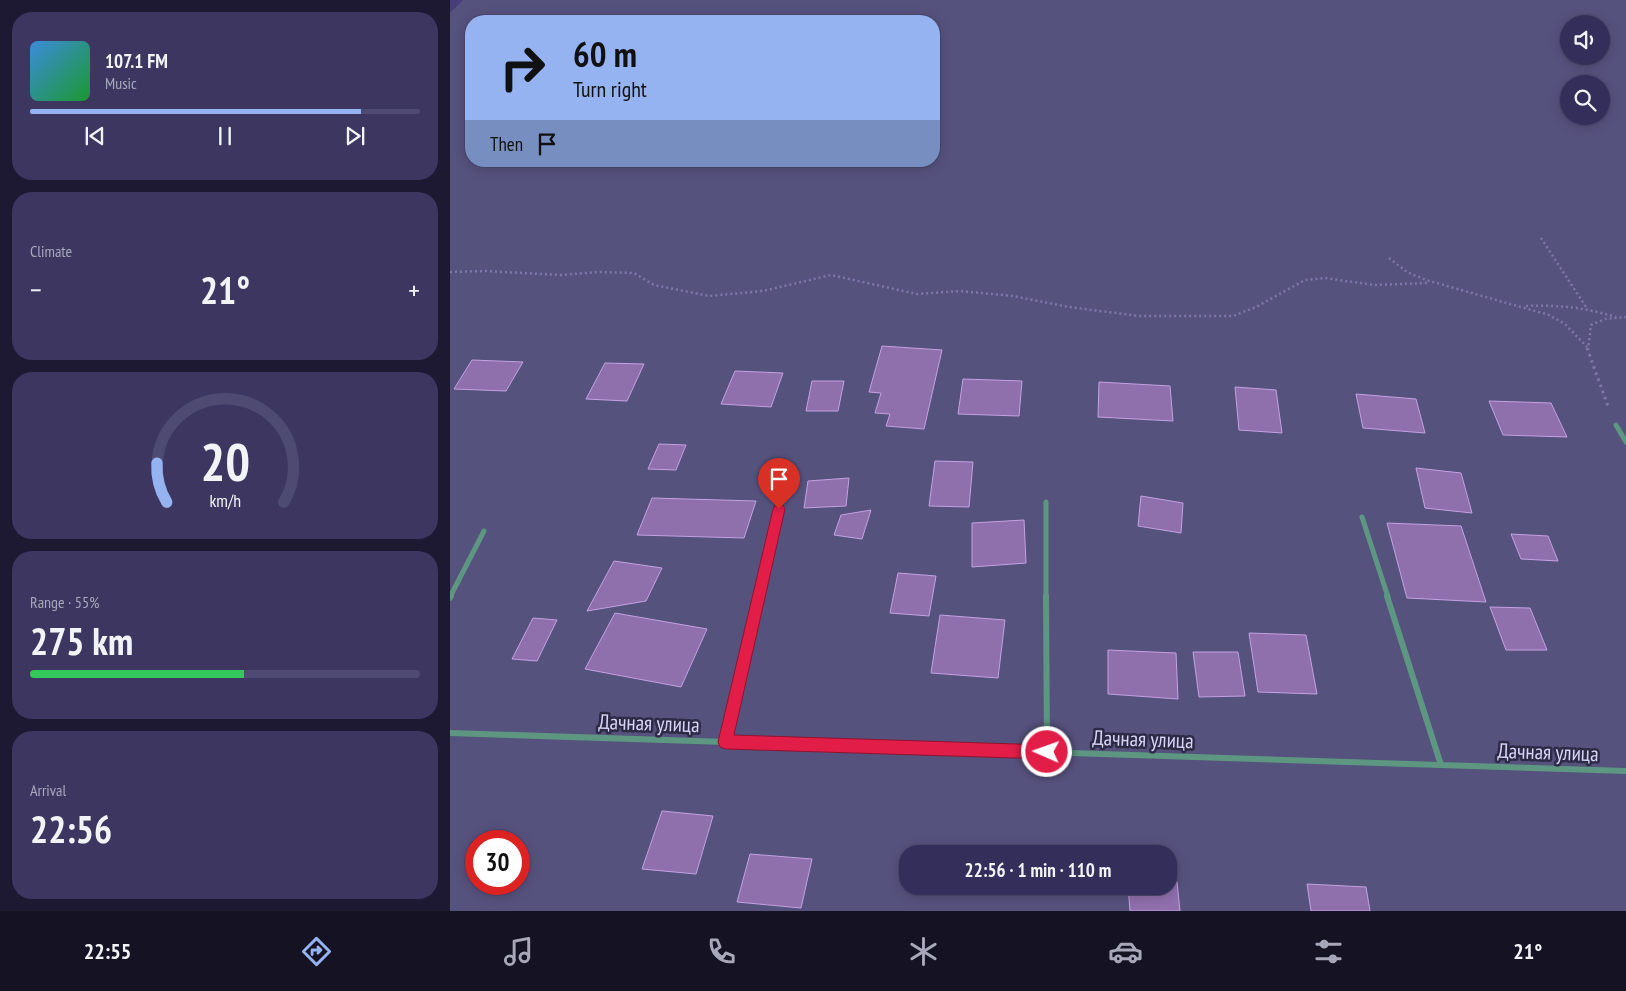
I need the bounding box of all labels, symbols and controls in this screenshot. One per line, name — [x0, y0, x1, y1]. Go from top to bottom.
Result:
map controls — [1560, 15, 1610, 125]
button: sound — [1560, 15, 1610, 65]
text: 60 m — [573, 31, 637, 77]
icon: right — [490, 35, 555, 100]
text: 107.1 FM — [105, 49, 168, 73]
text: Music — [105, 73, 137, 93]
text: Turn right — [573, 75, 647, 103]
button: search — [1560, 75, 1610, 125]
icon: previous — [81, 122, 109, 150]
icon: pause — [211, 122, 239, 150]
icon: next — [341, 122, 369, 150]
icon: arrive — [533, 130, 561, 158]
text: Then — [490, 132, 523, 156]
text: Climate — [30, 241, 72, 261]
text: 21° — [200, 265, 250, 314]
text: − — [30, 271, 42, 308]
text: + — [408, 271, 420, 308]
text: 20 — [200, 428, 250, 495]
pin — [758, 458, 800, 509]
icon: arrive — [765, 465, 793, 493]
text: km/h — [209, 489, 241, 512]
text: Range · 55% — [30, 592, 99, 612]
text: 275 km — [30, 616, 133, 665]
street label: Дачная улица — [598, 708, 700, 738]
street label: Дачная улица — [1092, 724, 1194, 754]
position arrow — [1020, 725, 1072, 777]
street label: Дачная улица — [1497, 737, 1599, 767]
text: Arrival — [30, 780, 66, 800]
text: 22:56 — [30, 804, 112, 853]
speed limit sign: 30 — [465, 830, 530, 895]
text: 22:56 · 1 min · 110 m — [965, 858, 1111, 882]
icon: directions — [299, 934, 334, 969]
icon: music — [501, 934, 536, 969]
icon: phone — [704, 934, 739, 969]
icon: climate — [906, 934, 941, 969]
icon: car — [1108, 934, 1143, 969]
icon: filters — [1311, 934, 1346, 969]
text: 22:55 — [84, 937, 131, 965]
text: 21° — [1513, 937, 1542, 965]

